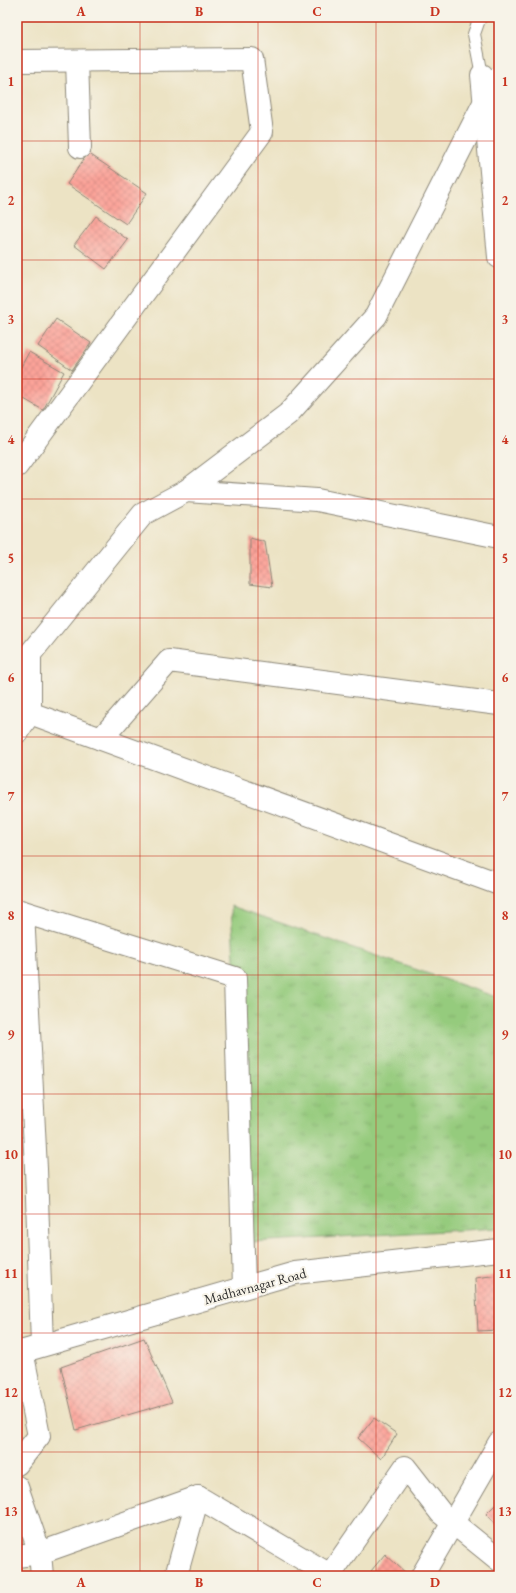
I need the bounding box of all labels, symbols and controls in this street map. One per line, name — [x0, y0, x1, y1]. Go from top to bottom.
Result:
text: A — [75, 3, 86, 20]
text: B — [195, 3, 203, 20]
text: C — [312, 3, 322, 20]
text: D — [430, 3, 440, 20]
text: 1 — [8, 73, 15, 90]
text: 1 — [502, 73, 509, 90]
text: 2 — [8, 192, 15, 209]
text: 2 — [502, 192, 509, 209]
text: 3 — [8, 311, 15, 328]
text: 3 — [502, 311, 509, 328]
text: 4 — [8, 431, 15, 448]
text: 4 — [502, 431, 509, 448]
text: 5 — [8, 550, 14, 567]
text: 5 — [502, 550, 508, 567]
text: 6 — [8, 669, 15, 686]
text: 6 — [502, 669, 509, 686]
text: 7 — [8, 788, 15, 805]
text: 7 — [502, 788, 509, 805]
text: 8 — [8, 907, 15, 924]
text: 8 — [502, 907, 509, 924]
text: 9 — [8, 1026, 15, 1043]
text: 9 — [502, 1026, 509, 1043]
text: 10 — [4, 1146, 18, 1163]
text: 10 — [498, 1146, 512, 1163]
street label: Madhavnagar Road — [202, 1263, 309, 1308]
text: 11 — [4, 1265, 18, 1282]
text: 11 — [498, 1265, 512, 1282]
text: 12 — [4, 1384, 18, 1401]
text: 12 — [498, 1384, 512, 1401]
text: 13 — [4, 1503, 18, 1520]
text: 13 — [498, 1503, 512, 1520]
text: A — [75, 1574, 86, 1591]
text: B — [195, 1574, 203, 1591]
text: C — [312, 1574, 322, 1591]
text: D — [430, 1574, 440, 1591]

